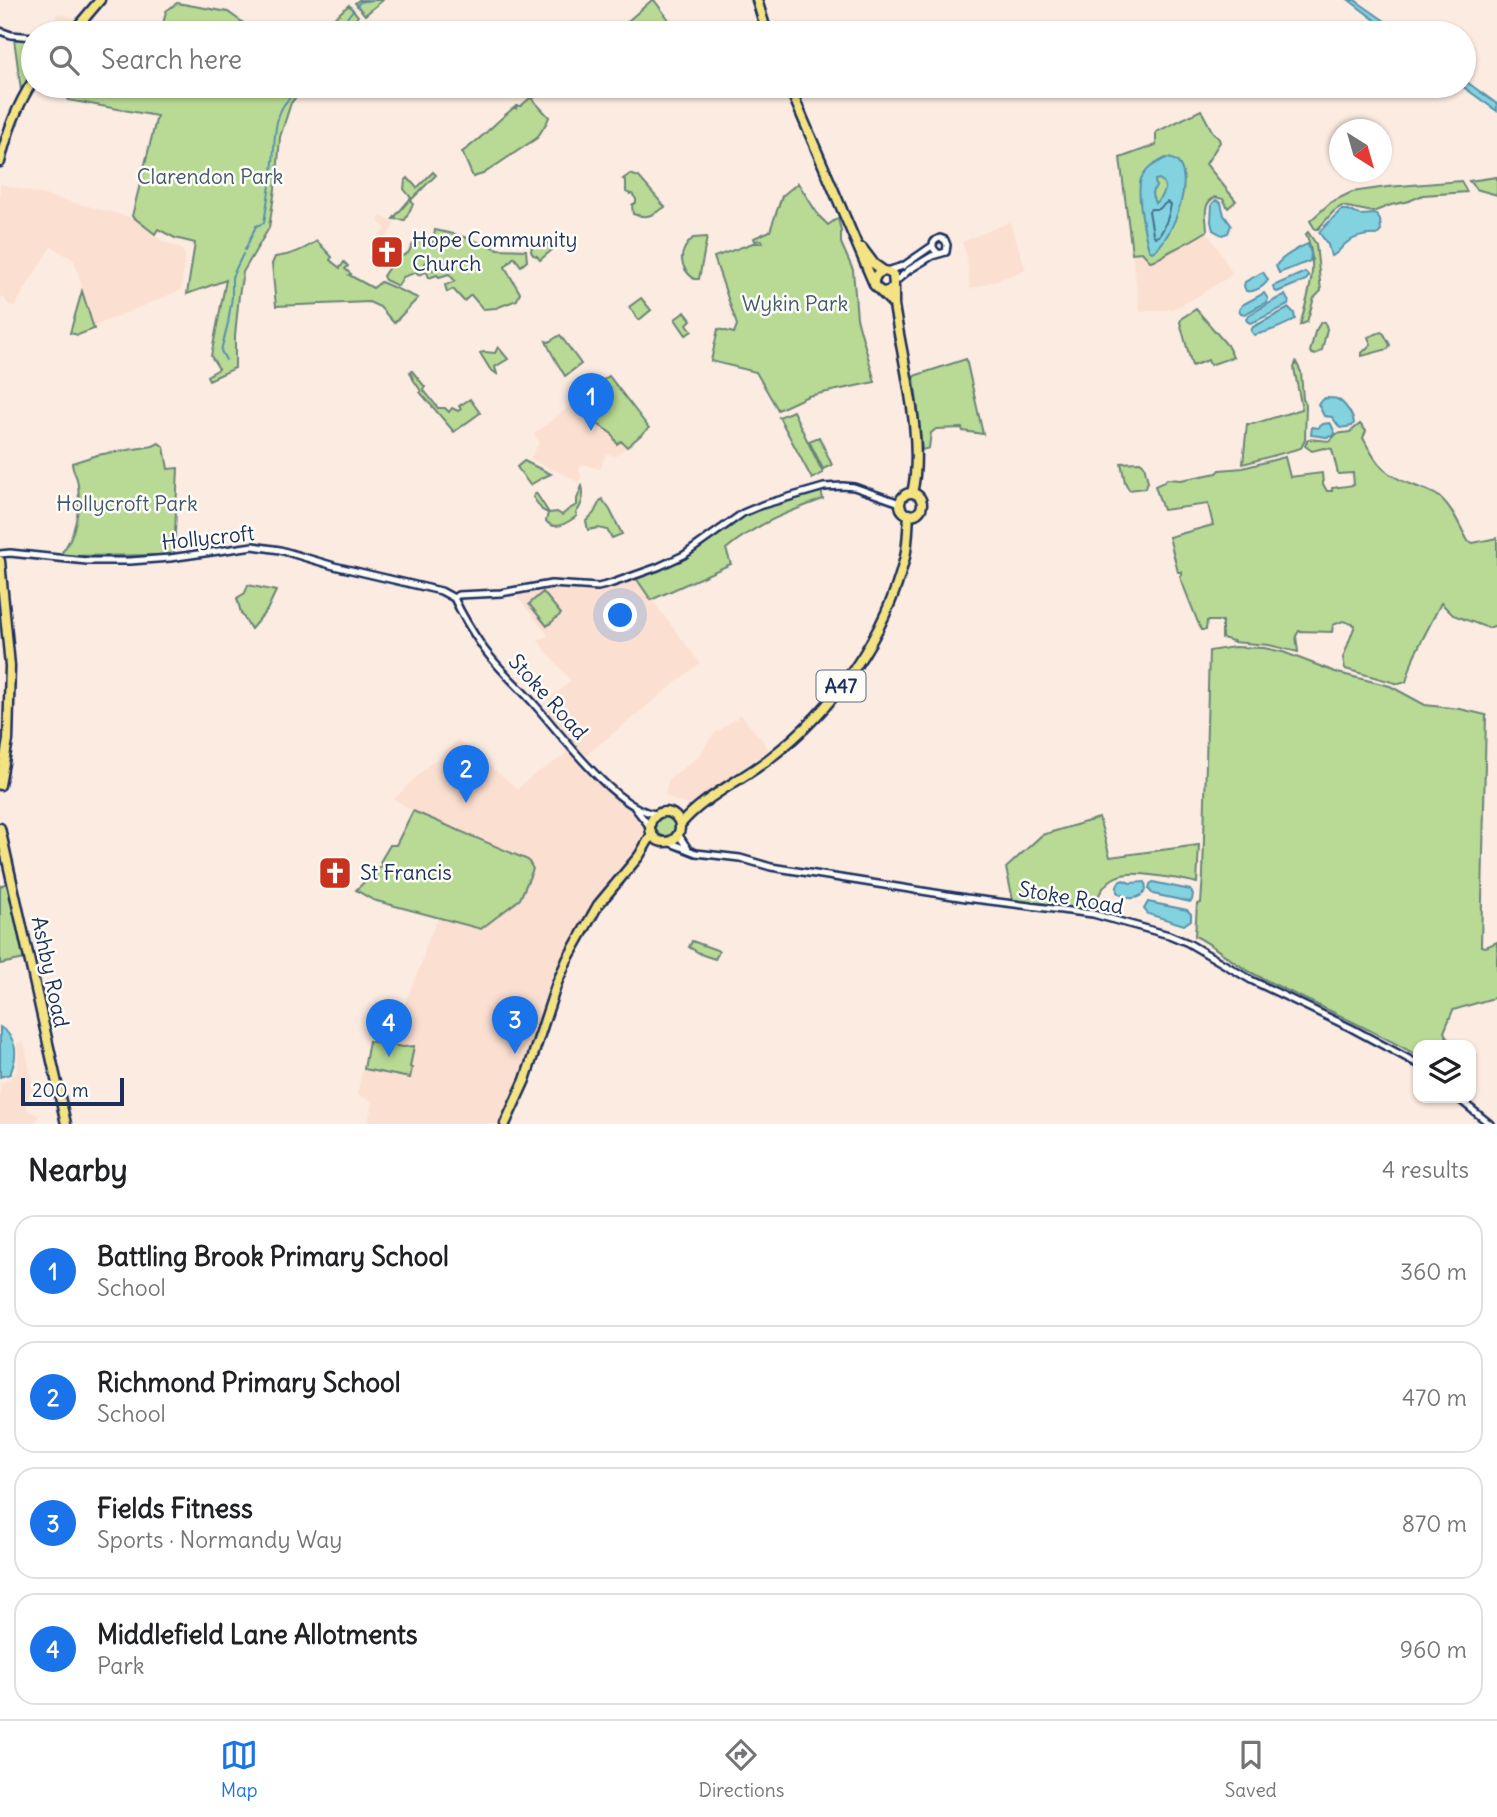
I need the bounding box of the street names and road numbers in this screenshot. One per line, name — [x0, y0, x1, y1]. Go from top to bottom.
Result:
street label: Hollycroft — [160, 519, 256, 556]
street label: Stoke Road — [503, 648, 594, 745]
road number: A47 — [816, 670, 866, 702]
street label: Stoke Road — [1016, 875, 1126, 920]
street label: Ashby Road — [26, 914, 75, 1030]

